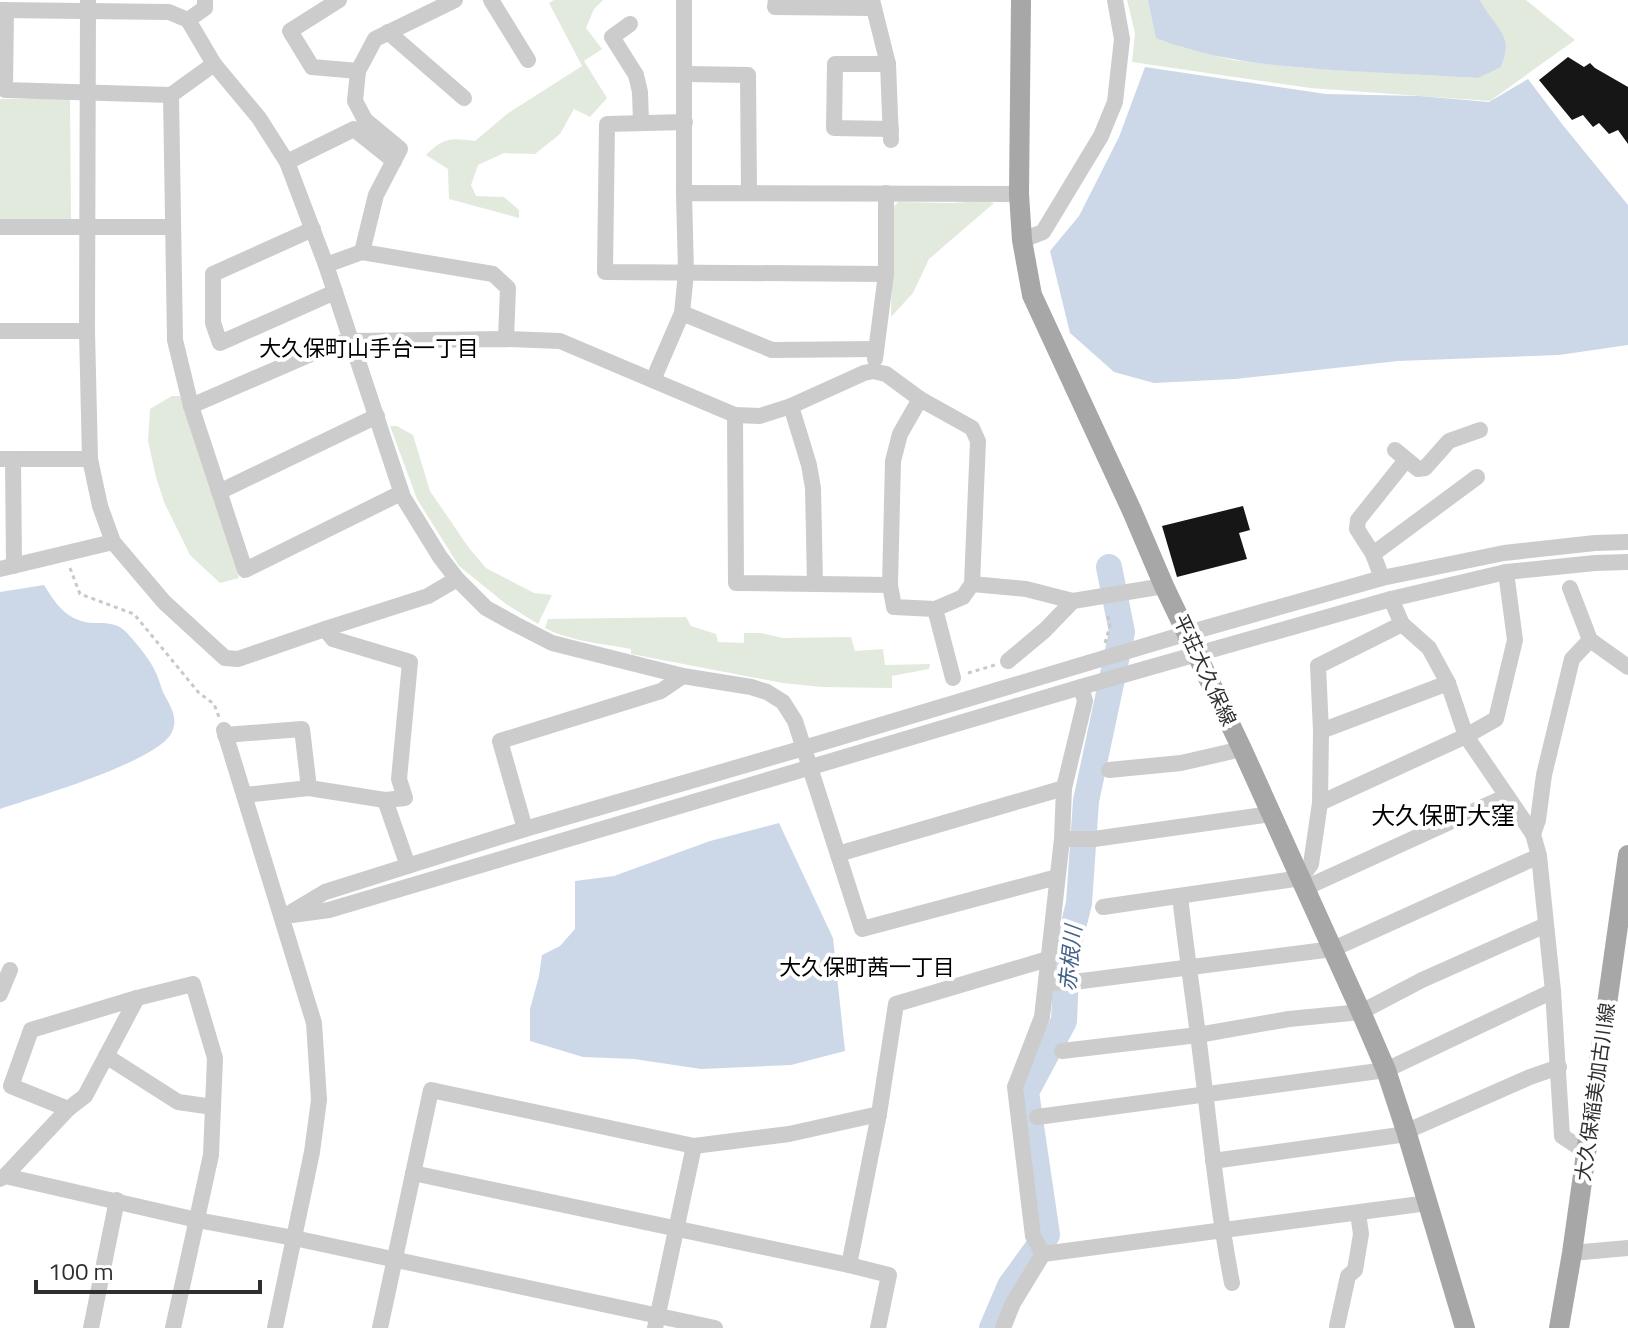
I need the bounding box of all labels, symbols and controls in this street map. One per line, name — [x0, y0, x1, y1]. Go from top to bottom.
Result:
district label: 大久保町山手台一丁目 — [259, 331, 479, 365]
street label: 平荘大久保線 — [1166, 609, 1245, 731]
district label: 大久保町大窪 — [1371, 797, 1515, 833]
water label: 赤根川 — [1050, 921, 1091, 993]
district label: 大久保町茜一丁目 — [779, 950, 955, 984]
street label: 大久保稲美加古川線 — [1567, 1001, 1622, 1183]
scale bar — [36, 1244, 260, 1294]
text: 100 m — [48, 1253, 114, 1289]

